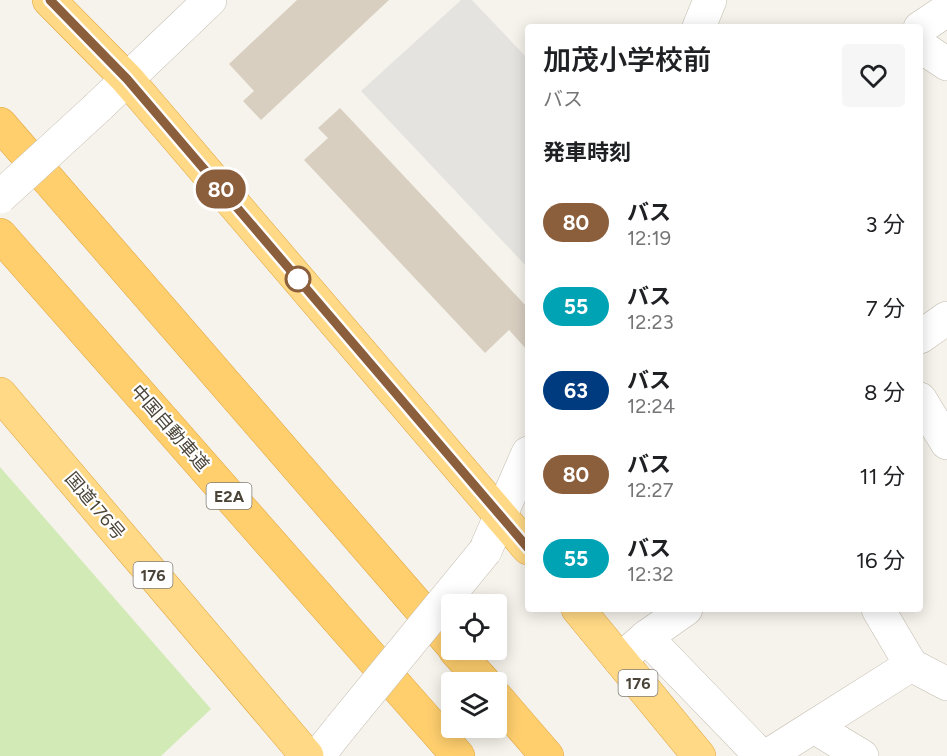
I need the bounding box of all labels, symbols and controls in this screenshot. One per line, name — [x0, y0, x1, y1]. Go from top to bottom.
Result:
text: 加茂小学校前 — [543, 43, 711, 77]
button: heart — [842, 44, 905, 107]
text: バス — [543, 87, 583, 111]
text: 発車時刻 — [543, 139, 631, 166]
line badge: 80 — [194, 170, 248, 208]
text: 80 — [208, 177, 234, 202]
text: バス — [627, 199, 671, 226]
text: 80 — [563, 210, 589, 235]
text: 3 分 — [866, 211, 905, 238]
text: 12:19 — [627, 226, 671, 250]
unlabelled marker — [285, 266, 311, 292]
text: バス — [627, 283, 671, 310]
text: 55 — [564, 294, 588, 319]
text: 7 分 — [866, 295, 905, 322]
text: 12:23 — [627, 310, 674, 334]
text: バス — [627, 367, 671, 394]
text: 63 — [564, 378, 588, 403]
text: 8 分 — [864, 379, 905, 406]
street label: 中国自動車道 — [126, 380, 214, 476]
text: 12:24 — [627, 394, 675, 418]
text: バス — [627, 451, 671, 478]
text: 80 — [563, 462, 589, 487]
text: 11 分 — [859, 463, 905, 490]
street label: 国道176号 — [60, 468, 130, 544]
text: 12:27 — [627, 478, 673, 502]
road number: E2A — [206, 483, 252, 509]
text: バス — [627, 535, 671, 562]
text: 55 — [564, 546, 588, 571]
text: 16 分 — [856, 547, 905, 574]
road number: 176 — [134, 562, 172, 588]
text: 12:32 — [627, 562, 674, 586]
map controls — [441, 594, 507, 738]
button: locate — [441, 594, 507, 660]
road number: 176 — [618, 670, 658, 696]
button: layers — [441, 672, 507, 738]

